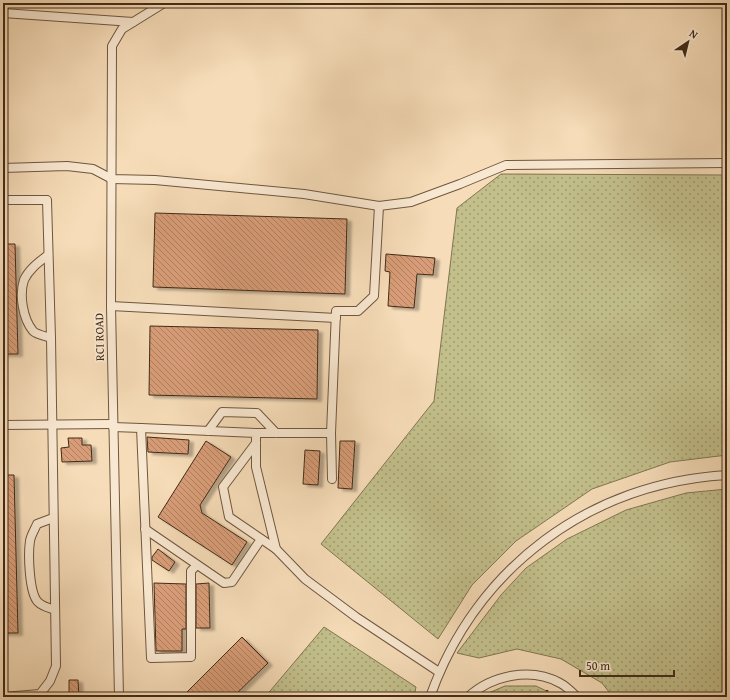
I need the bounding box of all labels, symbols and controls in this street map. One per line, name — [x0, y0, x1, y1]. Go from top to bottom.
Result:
north arrow — [668, 22, 708, 62]
text: N — [686, 25, 702, 43]
street label: RCI ROAD — [90, 313, 108, 361]
scale bar — [580, 652, 674, 678]
text: 50 m — [586, 657, 610, 674]

